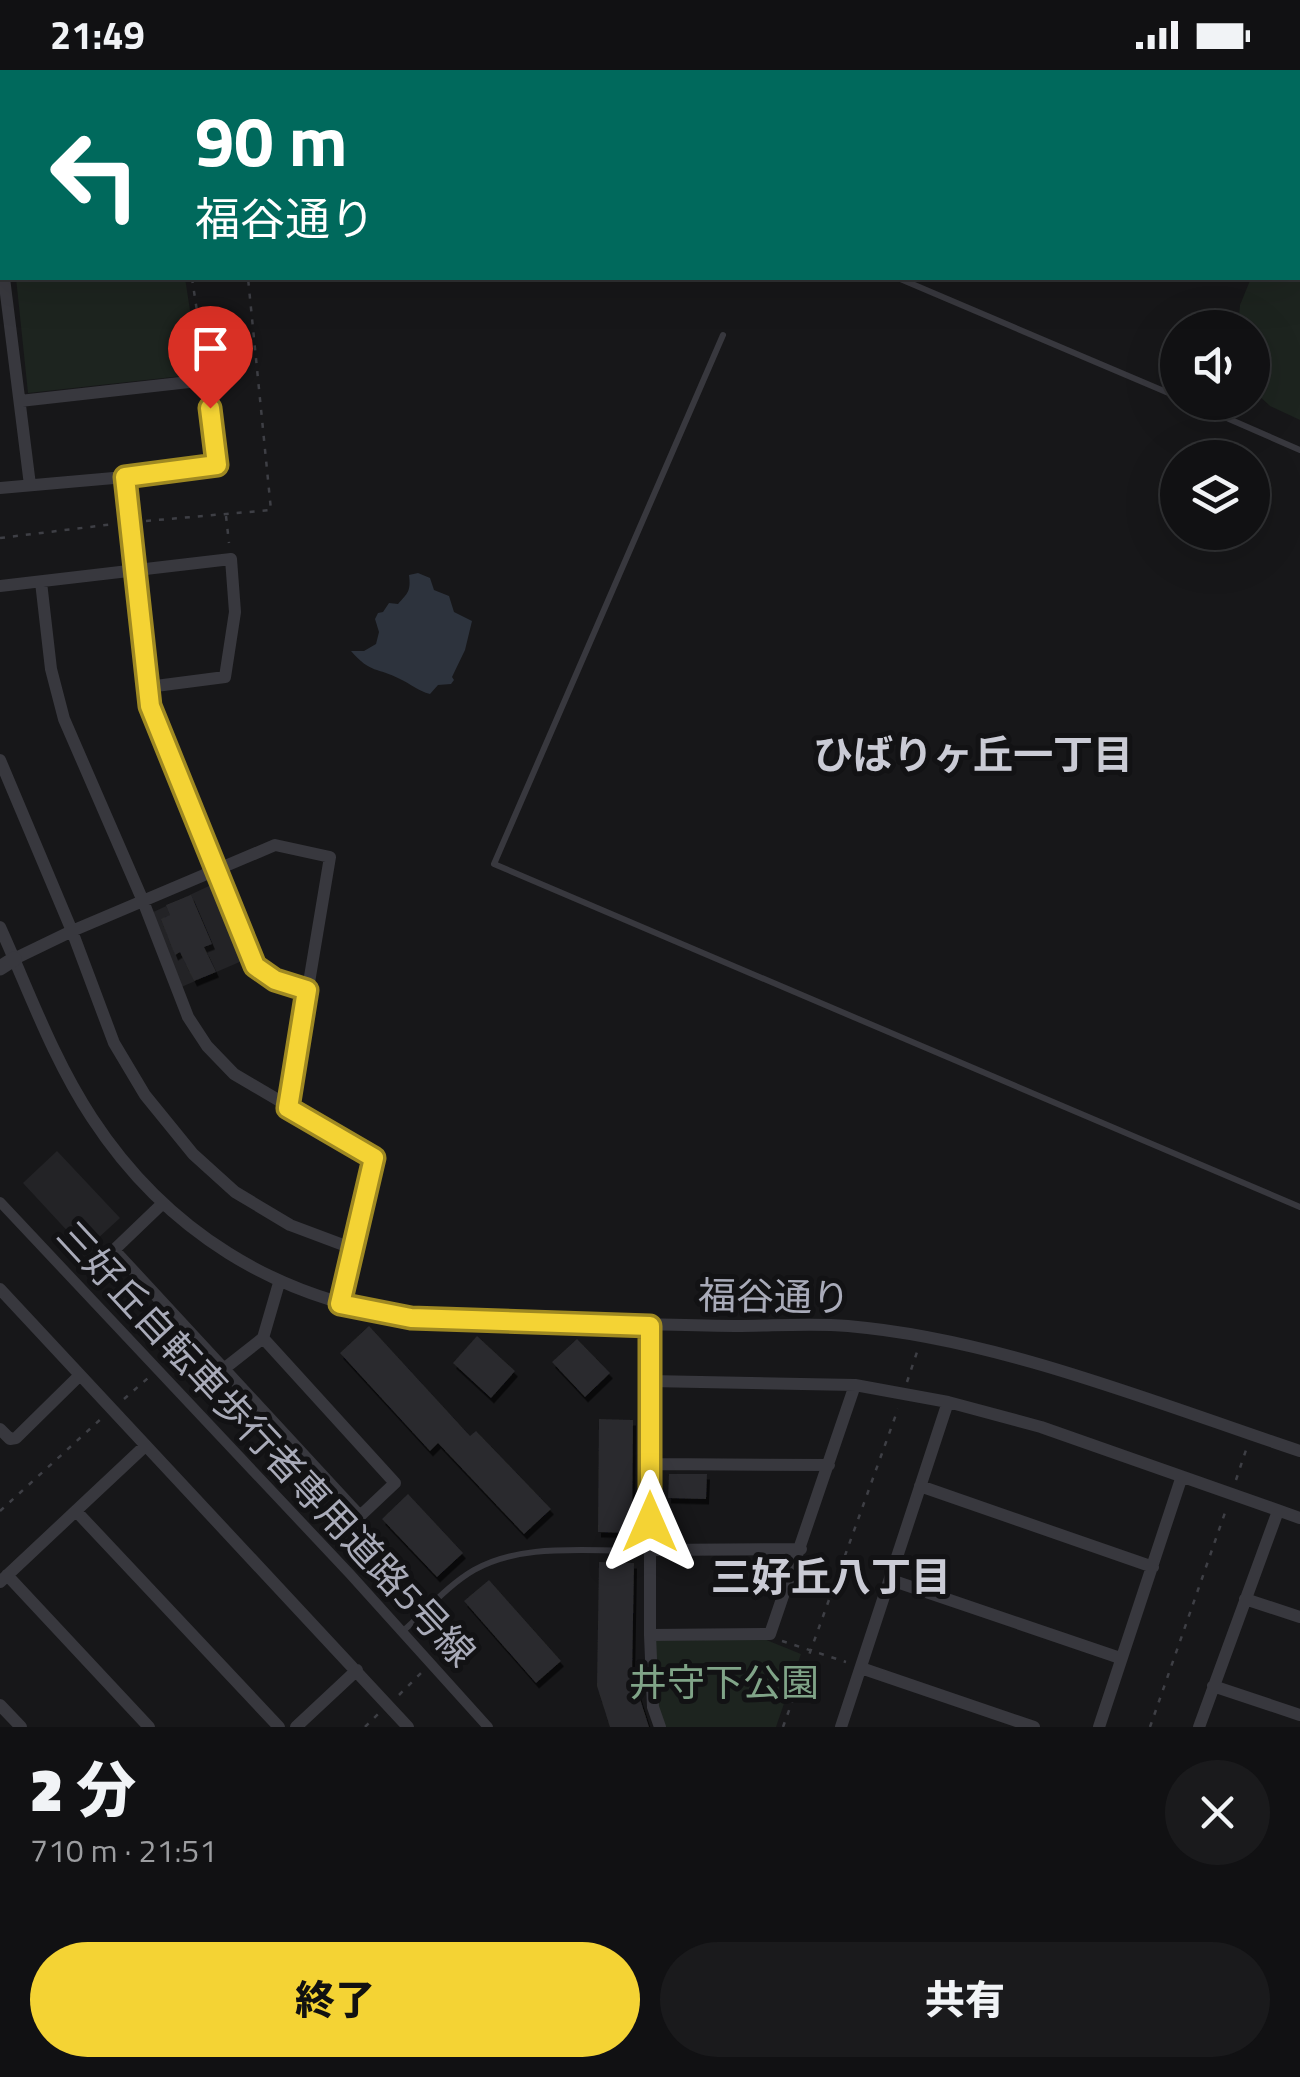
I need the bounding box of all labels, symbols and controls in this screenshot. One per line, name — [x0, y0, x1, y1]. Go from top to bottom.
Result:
text: 21:49 — [50, 6, 145, 64]
text: 90 m — [195, 87, 348, 193]
icon: left — [30, 110, 160, 240]
text: 福谷通り — [195, 184, 375, 252]
pin — [168, 306, 253, 409]
map controls — [1160, 310, 1270, 550]
button: sound — [1160, 310, 1270, 420]
icon: arrive — [183, 321, 238, 376]
button: layers — [1160, 440, 1270, 550]
district label: ひばりヶ丘一丁目 — [813, 724, 1133, 785]
street label: 三好丘自転車歩行者専用道路5号線 — [44, 1207, 490, 1679]
street label: 福谷通り — [698, 1266, 851, 1326]
position arrow — [598, 1470, 702, 1574]
district label: 三好丘八丁目 — [711, 1546, 951, 1607]
park label: 井守下公園 — [629, 1653, 819, 1711]
text: 2 分 — [30, 1743, 136, 1834]
button: close — [1165, 1760, 1270, 1865]
text: 710 m · 21:51 — [30, 1826, 217, 1874]
button: 終了 — [30, 1942, 640, 2057]
button: 共有 — [660, 1942, 1270, 2057]

